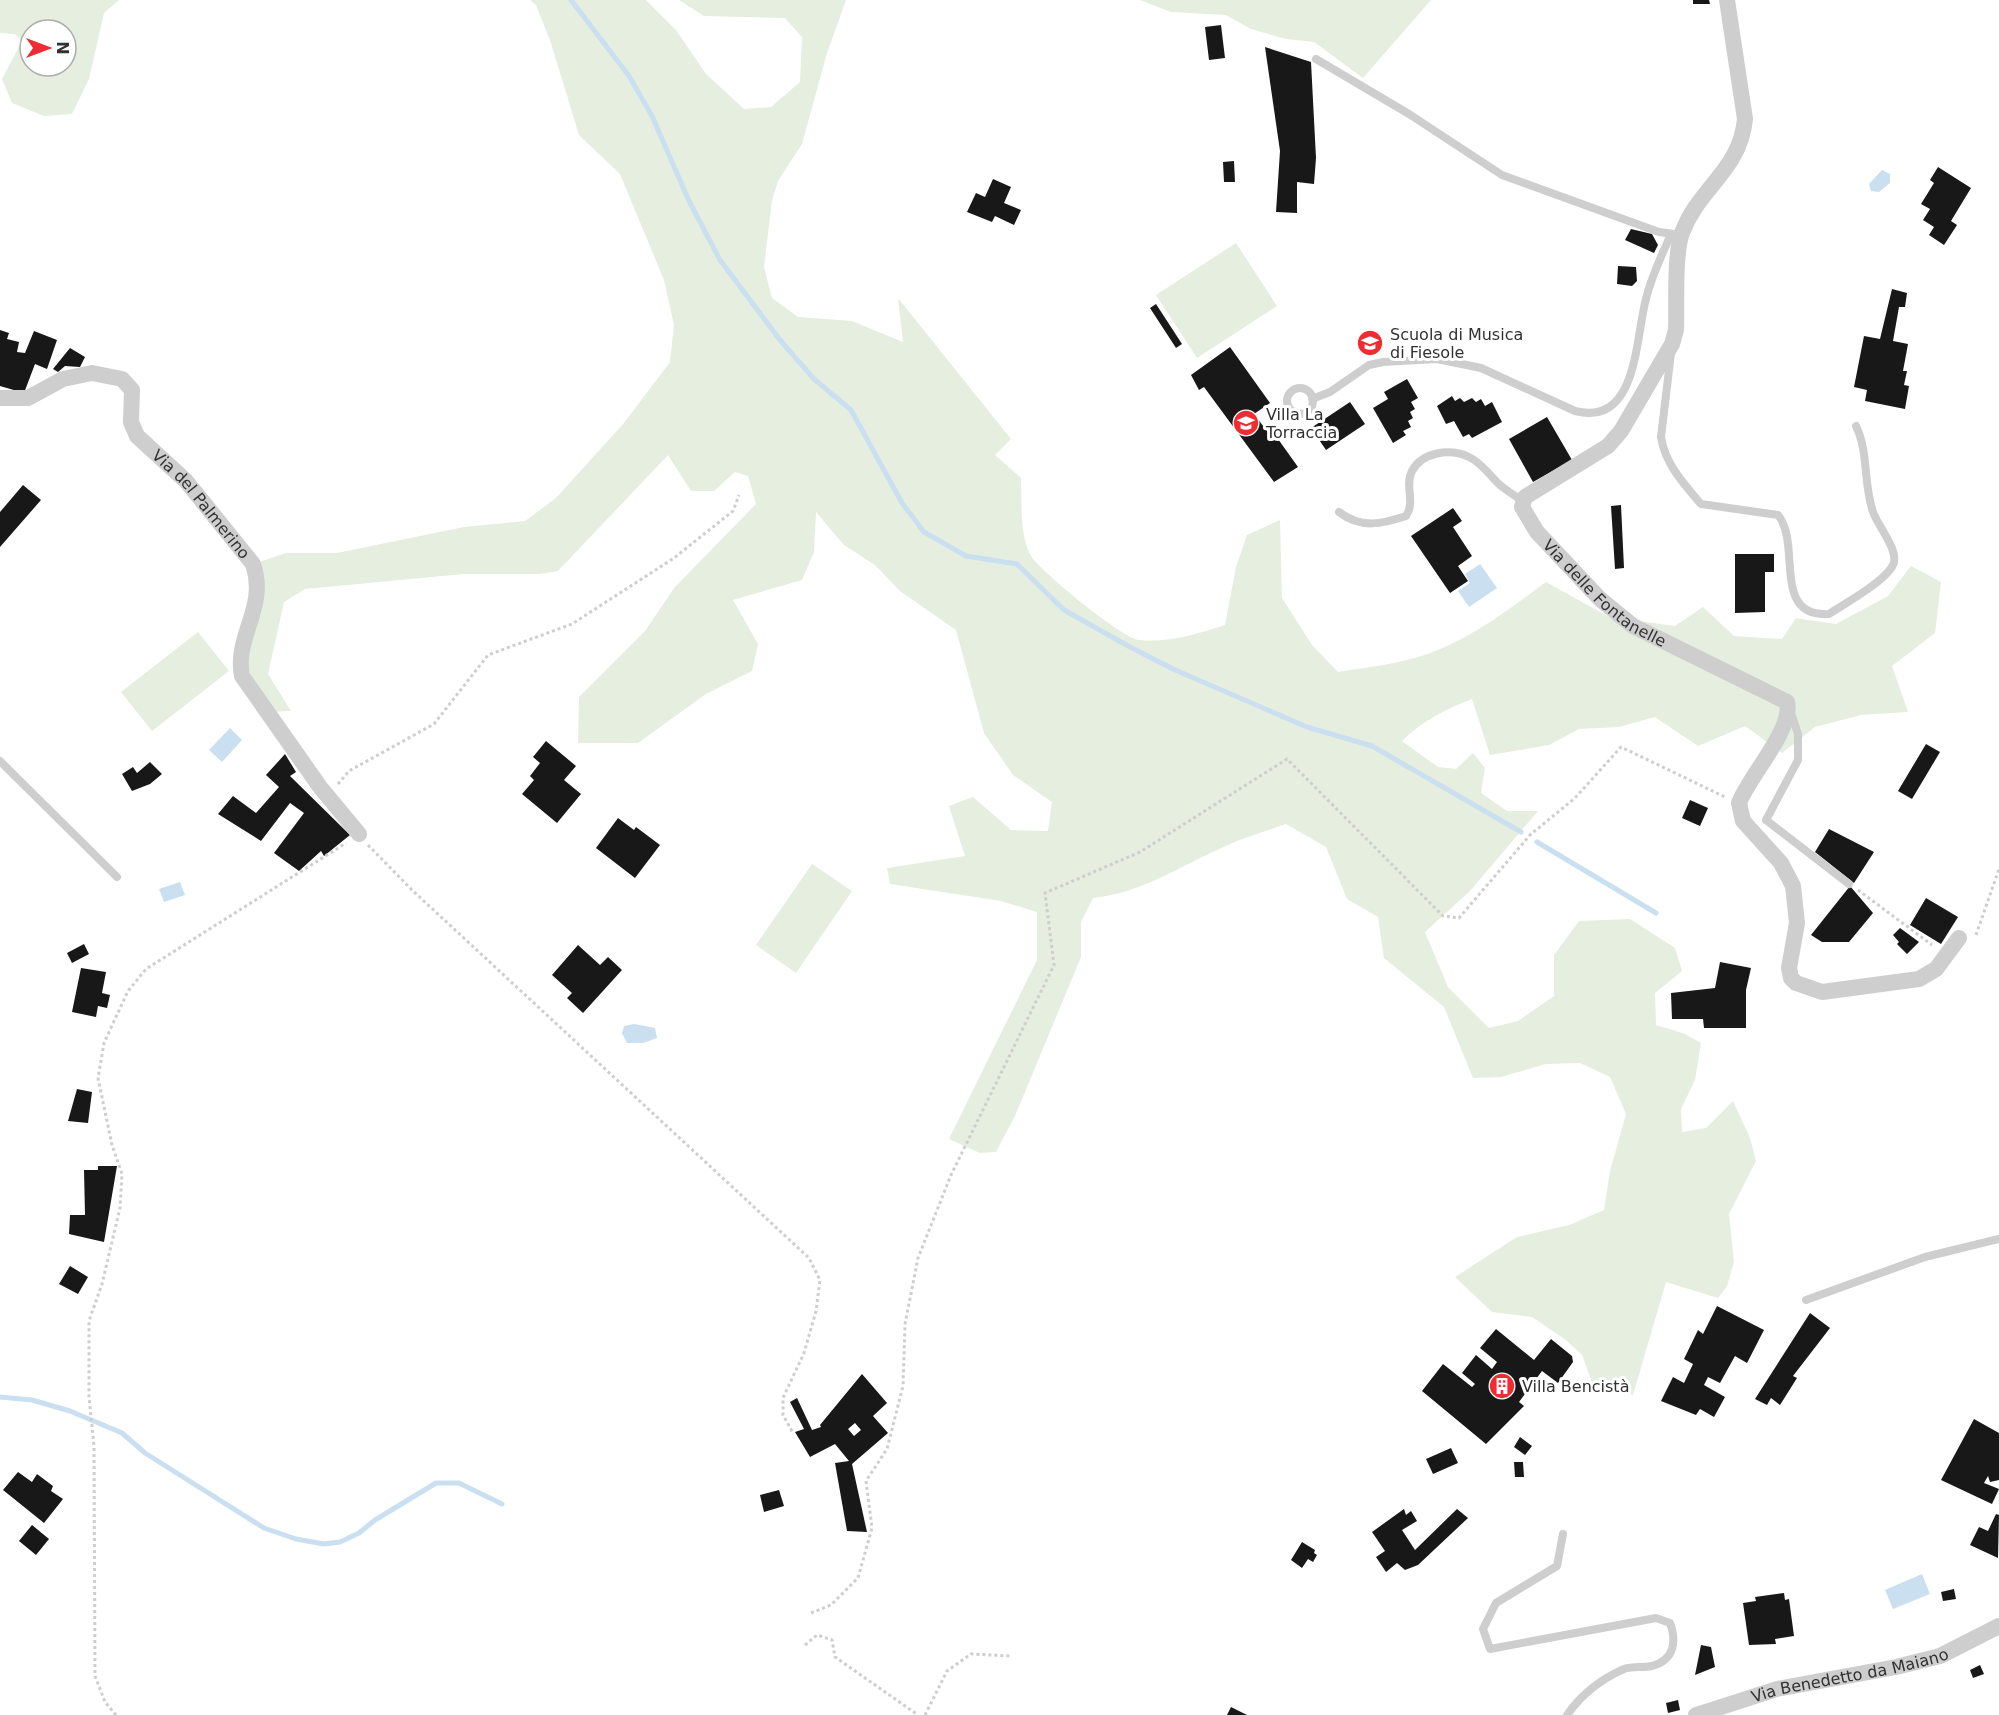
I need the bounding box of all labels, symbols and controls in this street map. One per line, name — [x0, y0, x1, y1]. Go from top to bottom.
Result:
north arrow — [18, 18, 78, 78]
text: N — [53, 41, 72, 55]
place label: Scuola di Musica di Fiesole — [1390, 325, 1523, 362]
school or university icon: Scuola di Musica di Fiesole — [1355, 328, 1385, 358]
place label: Villa La Torraccia — [1265, 405, 1337, 442]
school or university icon: Villa La Torraccia — [1231, 408, 1261, 438]
street label: Via del Palmerino — [148, 446, 254, 563]
street label: Via delle Fontanelle — [1539, 536, 1669, 651]
building icon: Villa Bencistà — [1487, 1371, 1517, 1401]
place label: Villa Bencistà — [1522, 1377, 1629, 1396]
street label: Via Benedetto da Maiano — [1749, 1644, 1952, 1707]

